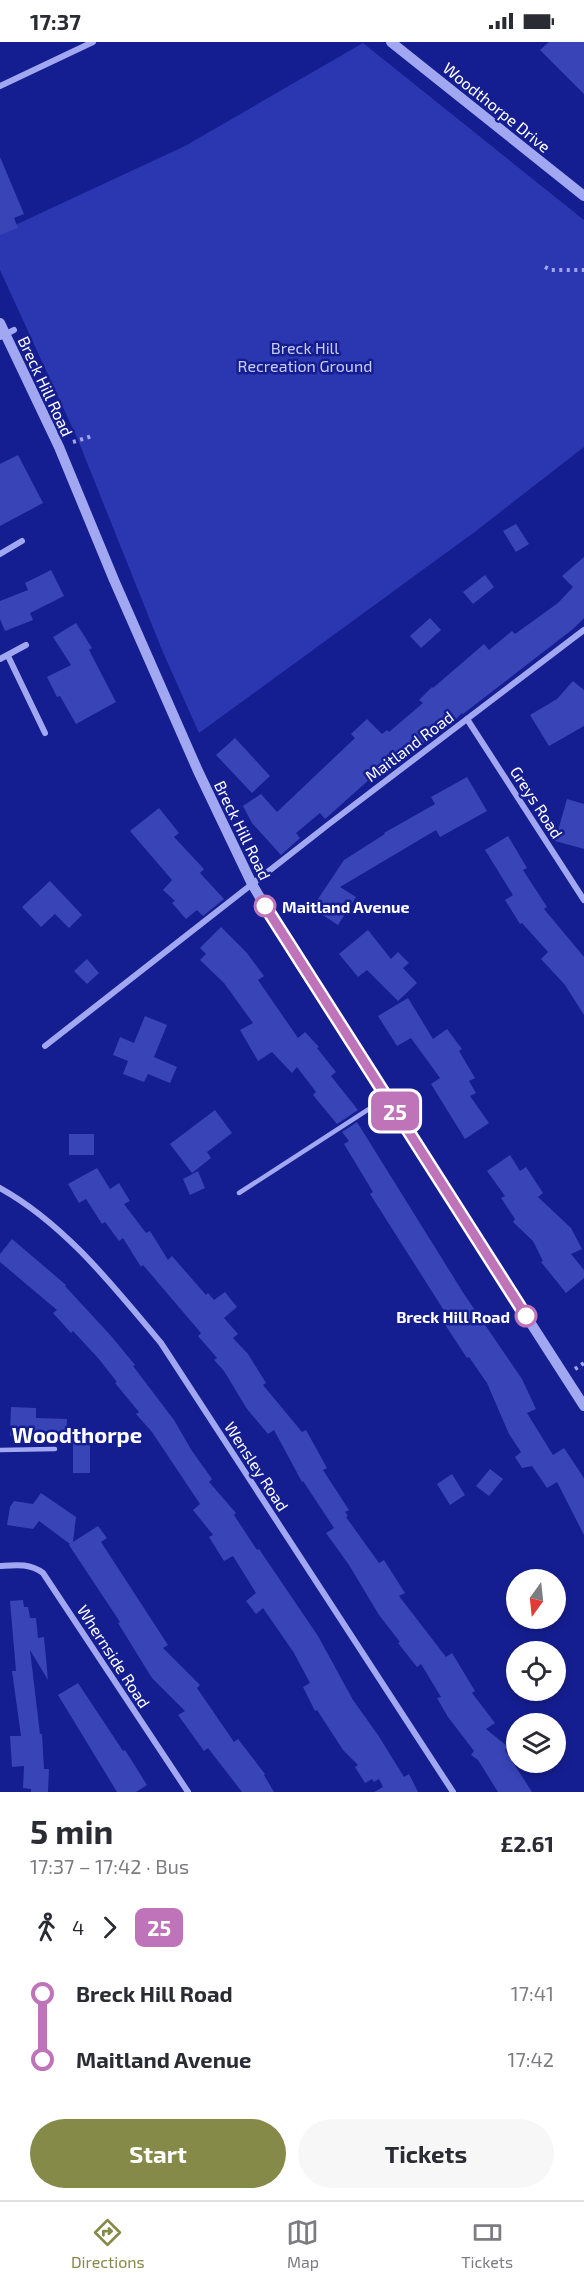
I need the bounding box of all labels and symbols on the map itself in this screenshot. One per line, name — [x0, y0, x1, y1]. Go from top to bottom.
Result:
street label: Woodthorpe Drive — [440, 58, 554, 156]
street label: Breck Hill Road — [15, 333, 77, 439]
park label: Breck Hill Recreation Ground — [238, 338, 372, 375]
street label: Maitland Road — [361, 707, 457, 785]
street label: Greys Road — [507, 763, 567, 841]
street label: Breck Hill Road — [211, 777, 275, 883]
marker: Maitland Avenue — [254, 895, 276, 917]
place label: Maitland Avenue — [282, 897, 410, 916]
line badge: 25 — [368, 1092, 422, 1130]
marker: Breck Hill Road — [515, 1305, 537, 1327]
place label: Breck Hill Road — [396, 1307, 510, 1326]
street label: Wensley Road — [221, 1418, 293, 1514]
district label: Woodthorpe — [12, 1421, 142, 1447]
north arrow — [506, 1569, 566, 1629]
street label: Whernside Road — [74, 1601, 154, 1711]

